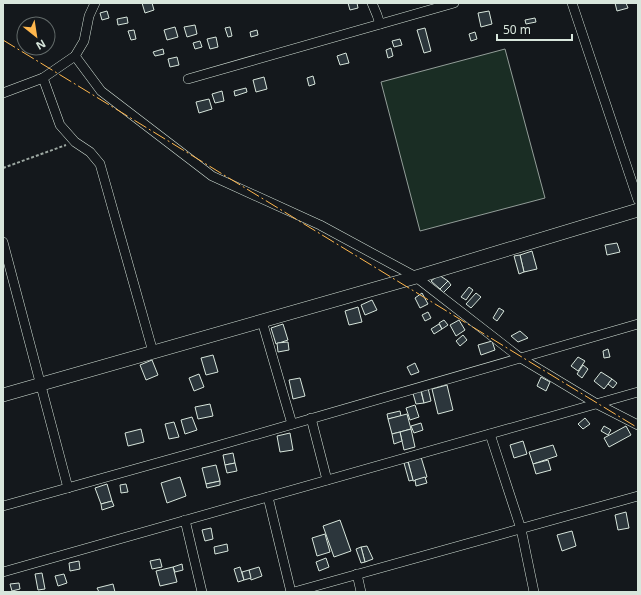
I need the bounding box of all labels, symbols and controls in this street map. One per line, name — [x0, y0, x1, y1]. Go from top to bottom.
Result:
north arrow — [16, 16, 56, 56]
scale bar — [497, 16, 572, 42]
text: 50 m — [503, 21, 531, 38]
text: N — [34, 36, 49, 54]

